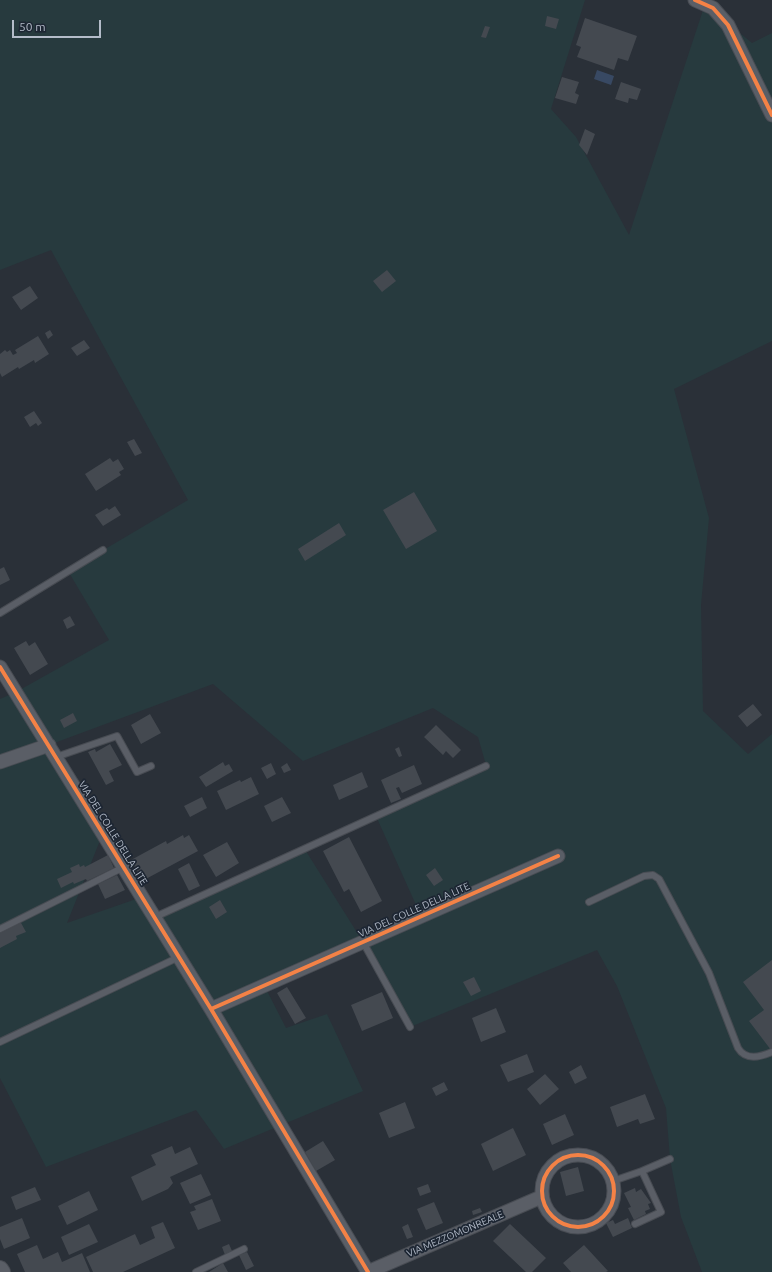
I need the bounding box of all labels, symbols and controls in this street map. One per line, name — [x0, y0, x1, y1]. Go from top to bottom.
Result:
scale bar — [14, 12, 103, 38]
text: 50 m — [19, 20, 46, 33]
street label: VIA DEL COLLE DELLA LITE — [76, 779, 150, 887]
street label: VIA DEL COLLE DELLA LITE — [357, 880, 471, 940]
street label: VIA MEZZOMONREALE — [405, 1208, 505, 1260]

